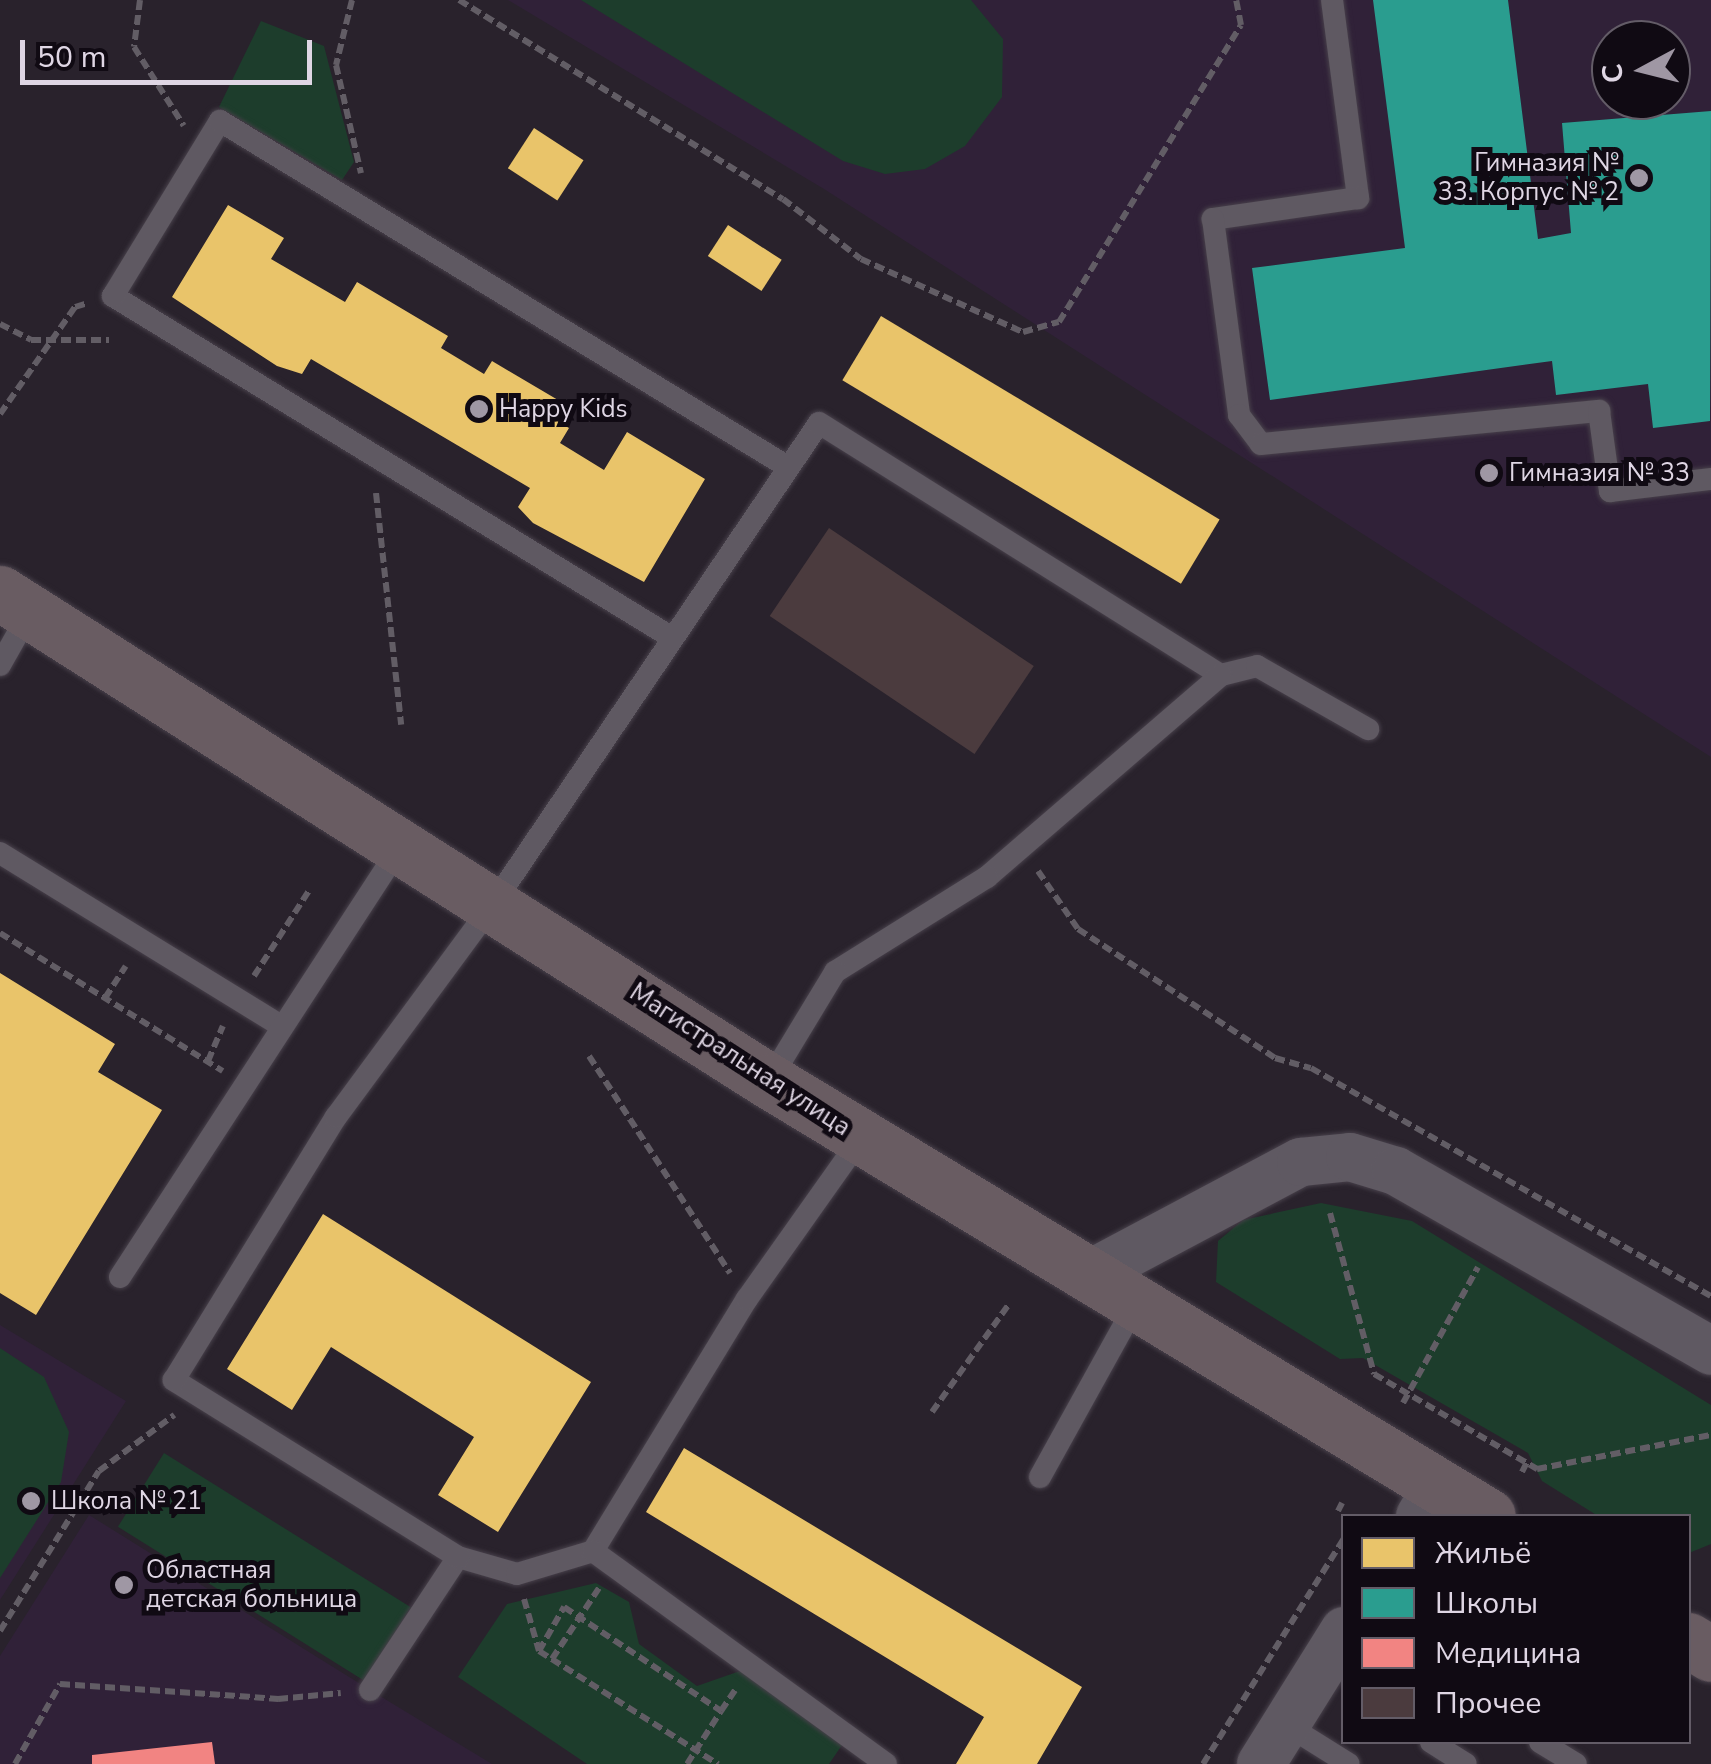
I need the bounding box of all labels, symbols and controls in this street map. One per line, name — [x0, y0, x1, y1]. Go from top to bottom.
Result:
scale bar — [25, 20, 318, 82]
north arrow — [1591, 20, 1691, 120]
text: 50 m — [37, 37, 106, 78]
text: С — [1593, 62, 1633, 85]
place label: Гимназия № 33. Корпус № 2 — [1438, 149, 1619, 208]
marker: Гимназия № 33. Корпус № 2 — [1628, 167, 1650, 189]
place label: Happy Kids — [499, 394, 628, 424]
marker: Happy Kids — [468, 398, 490, 420]
place label: Гимназия № 33 — [1509, 458, 1690, 488]
marker: Гимназия № 33 — [1478, 462, 1500, 484]
street label: Магистральная улица — [624, 977, 856, 1143]
place label: Школа № 21 — [51, 1486, 202, 1516]
marker: Школа № 21 — [20, 1490, 42, 1512]
legend — [1341, 1514, 1691, 1744]
text: Жильё — [1435, 1533, 1531, 1574]
place label: Областная детская больница — [146, 1556, 357, 1615]
marker: Областная детская больница — [111, 1572, 137, 1598]
text: Школы — [1435, 1583, 1538, 1624]
text: Медицина — [1435, 1633, 1581, 1674]
text: Прочее — [1435, 1683, 1542, 1724]

